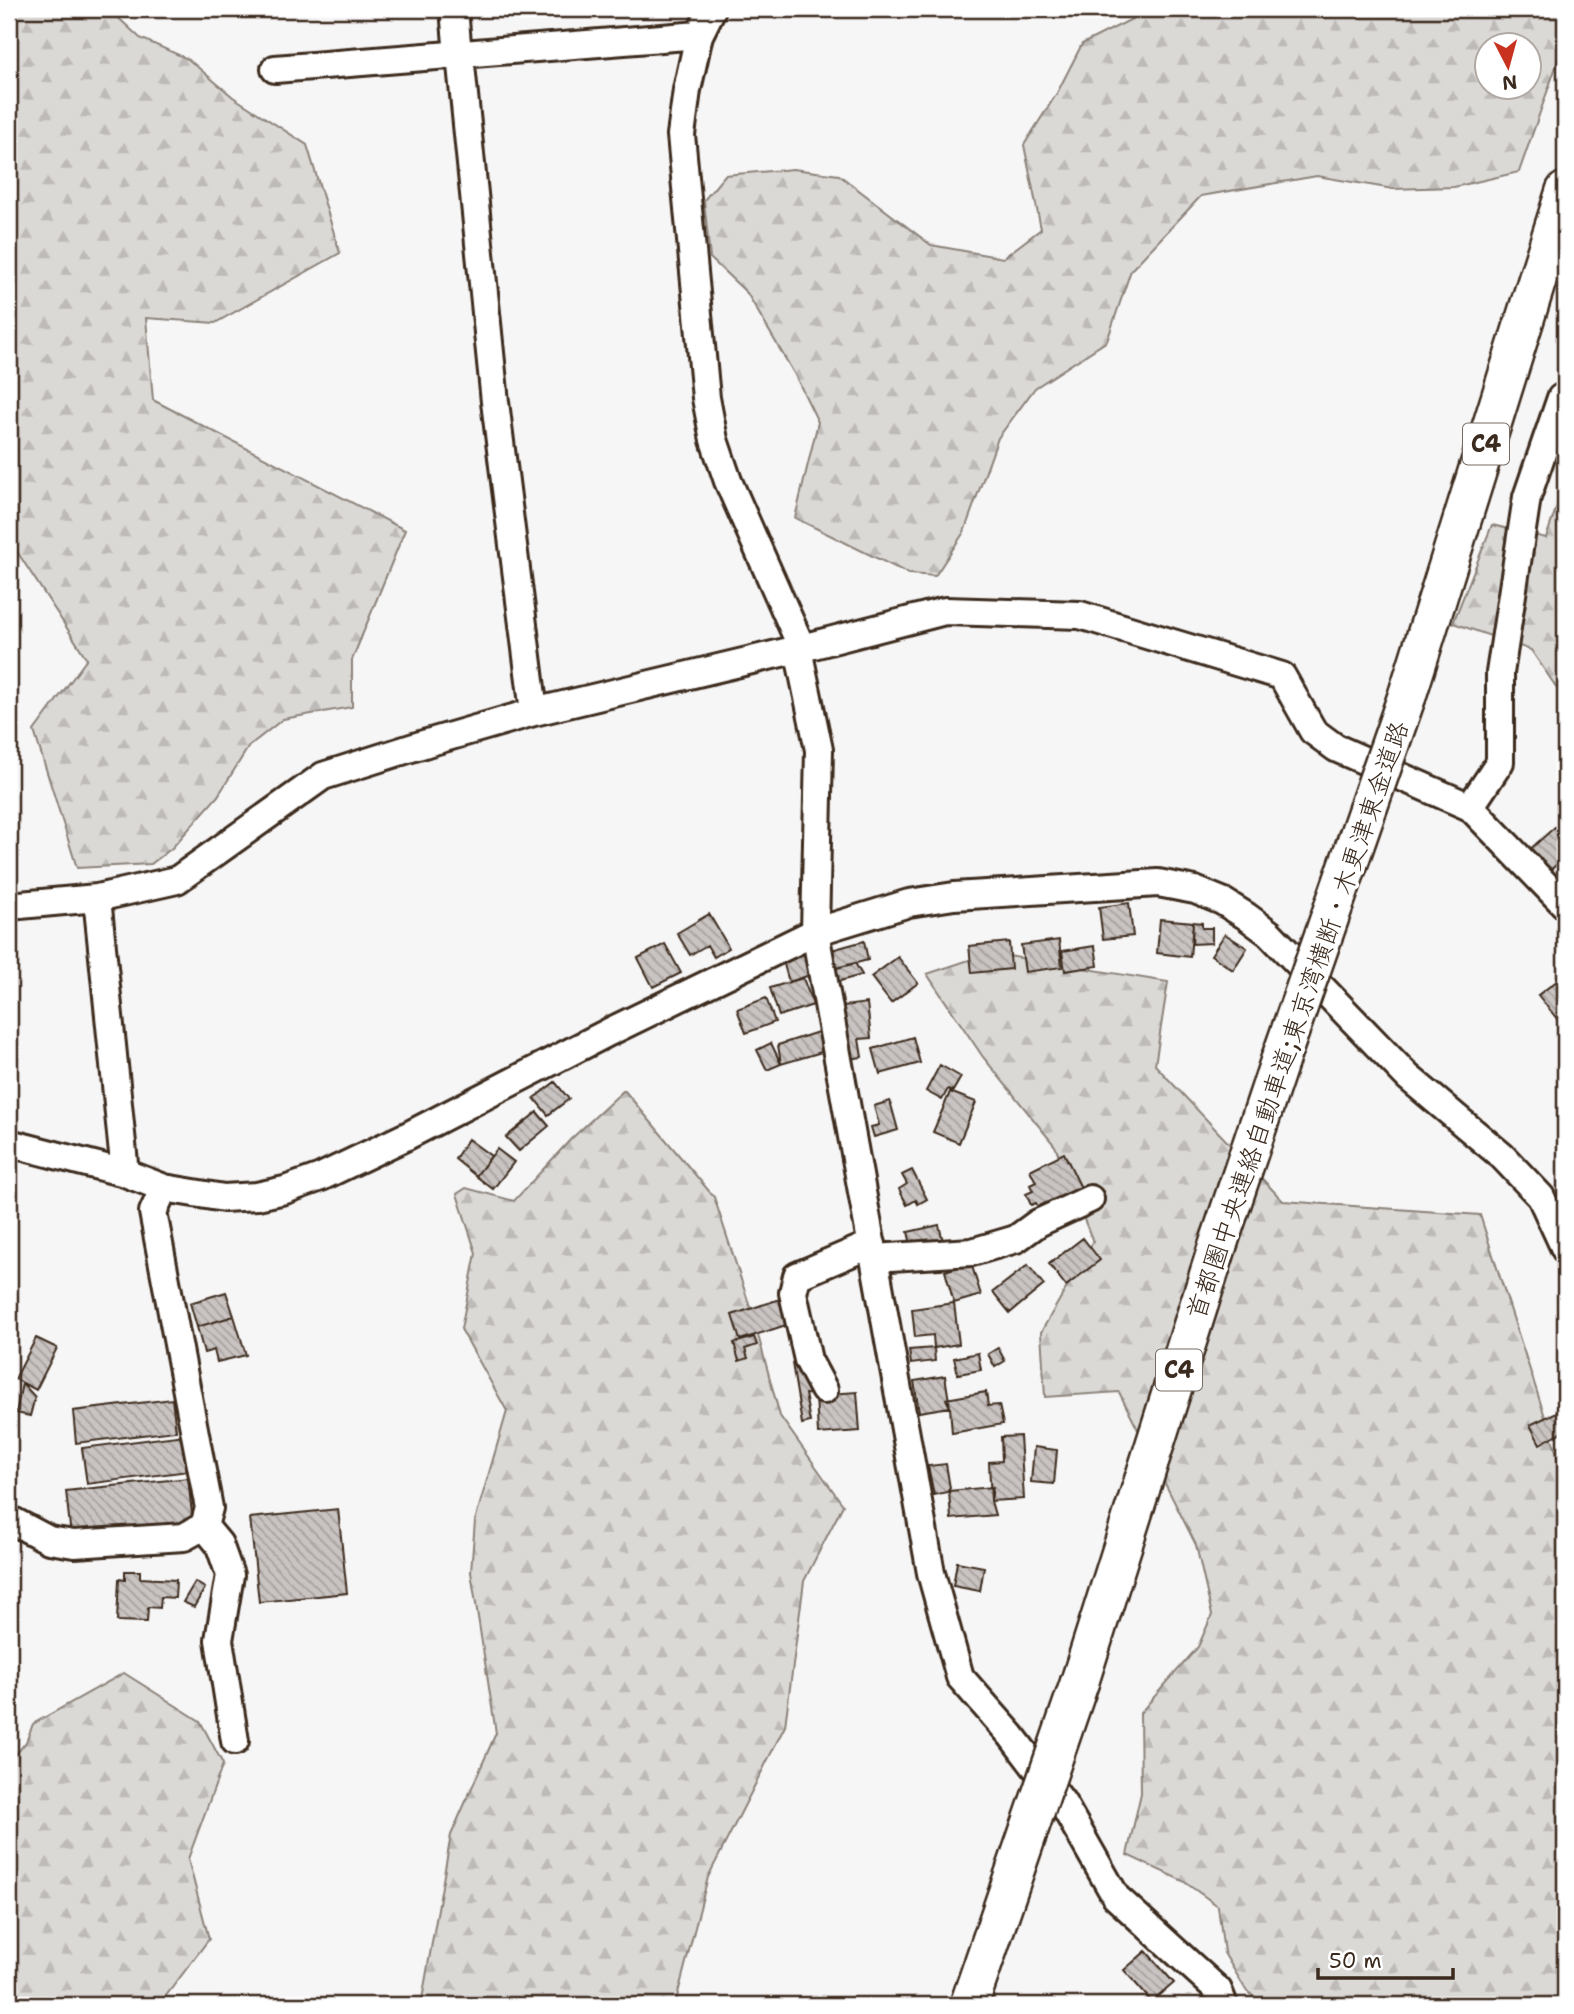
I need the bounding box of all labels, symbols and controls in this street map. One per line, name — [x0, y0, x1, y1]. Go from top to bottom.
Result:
north arrow — [1472, 32, 1542, 102]
text: N — [1501, 69, 1519, 96]
road number: C4 — [1463, 424, 1509, 464]
street label: 首都圏中央連絡自動車道;東京湾横断・木更津東金道路 — [1178, 716, 1416, 1324]
road number: C4 — [1156, 1350, 1202, 1390]
scale bar — [1318, 1937, 1453, 1981]
text: 50 m — [1329, 1947, 1382, 1975]

